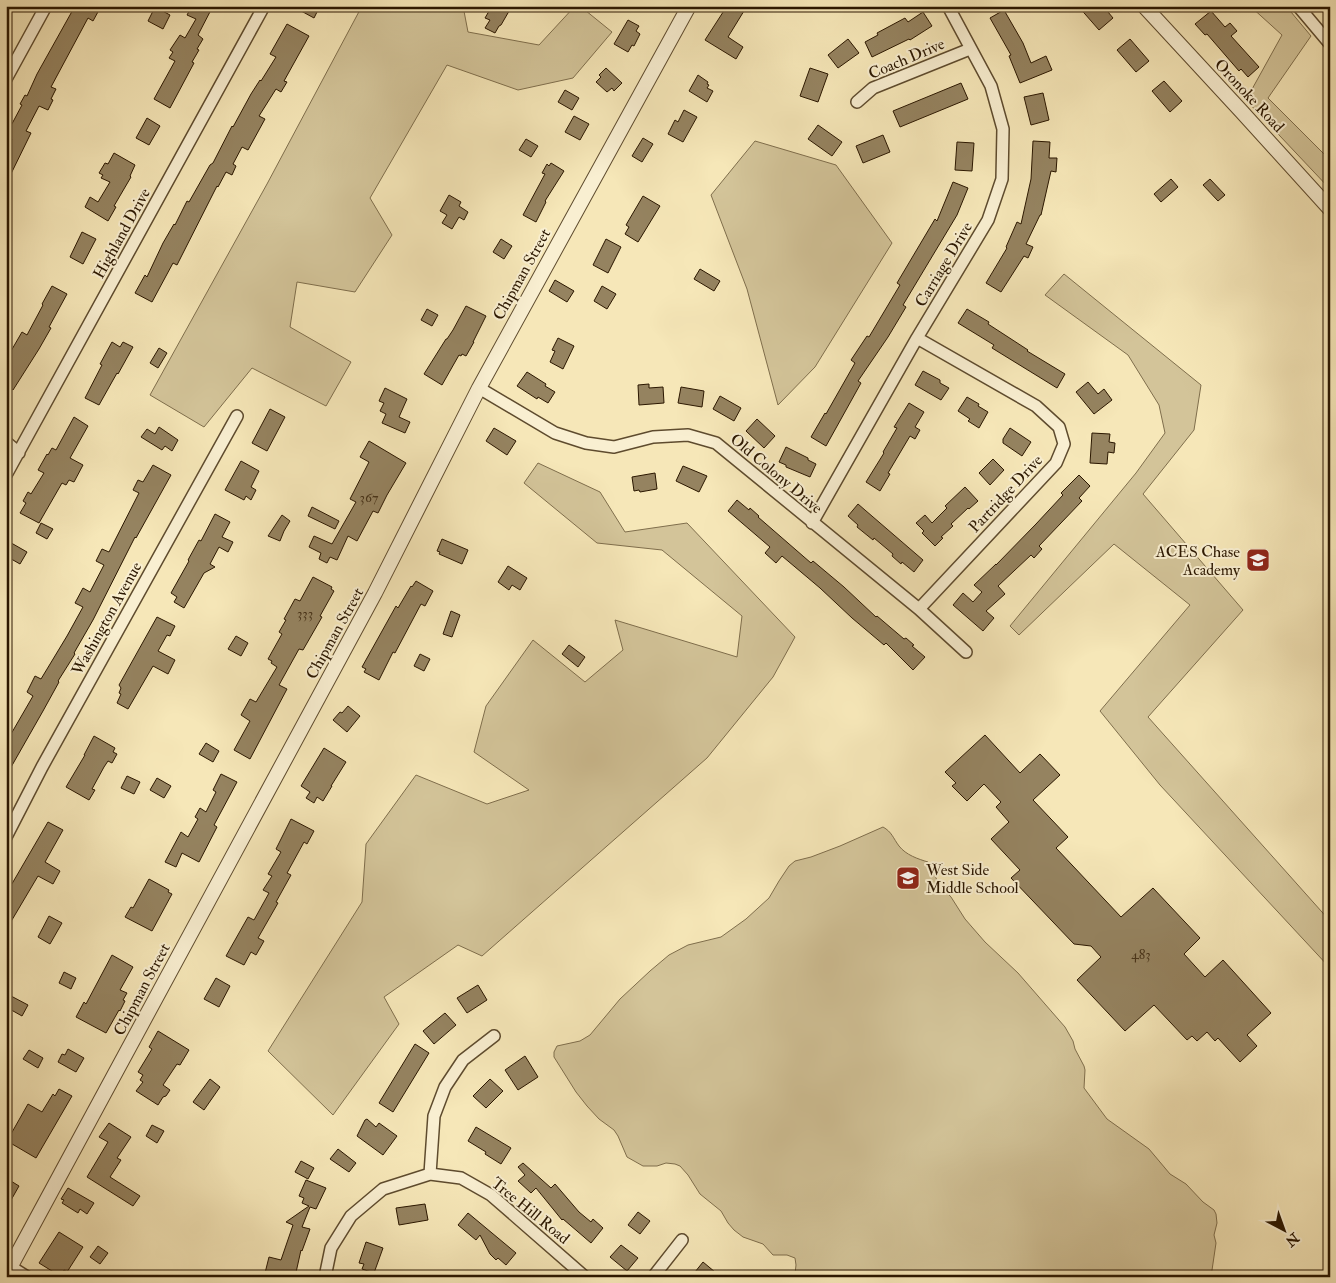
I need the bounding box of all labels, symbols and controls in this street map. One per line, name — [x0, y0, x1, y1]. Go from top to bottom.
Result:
street label: Coach Drive — [865, 34, 948, 84]
street label: Oronoke Road — [1210, 55, 1289, 137]
street label: Highland Drive — [89, 184, 155, 282]
street label: Carriage Drive — [911, 218, 977, 311]
street label: Chipman Street — [489, 225, 556, 324]
street label: Old Colony Drive — [726, 429, 827, 518]
street label: Partridge Drive — [965, 450, 1047, 537]
house number: 367 — [360, 489, 379, 506]
place label: ACES Chase Academy — [1155, 542, 1241, 580]
school or university icon: ACES Chase Academy — [1245, 547, 1271, 573]
street label: Washington Avenue — [67, 558, 146, 679]
street label: Chipman Street — [302, 584, 369, 683]
house number: 333 — [297, 605, 313, 622]
place label: West Side Middle School — [925, 860, 1019, 898]
school or university icon: West Side Middle School — [895, 865, 921, 891]
street label: Chipman Street — [109, 940, 175, 1039]
house number: 483 — [1131, 946, 1151, 963]
street label: Tree Hill Road — [487, 1173, 574, 1249]
north arrow — [1258, 1206, 1308, 1256]
text: N — [1282, 1228, 1303, 1250]

